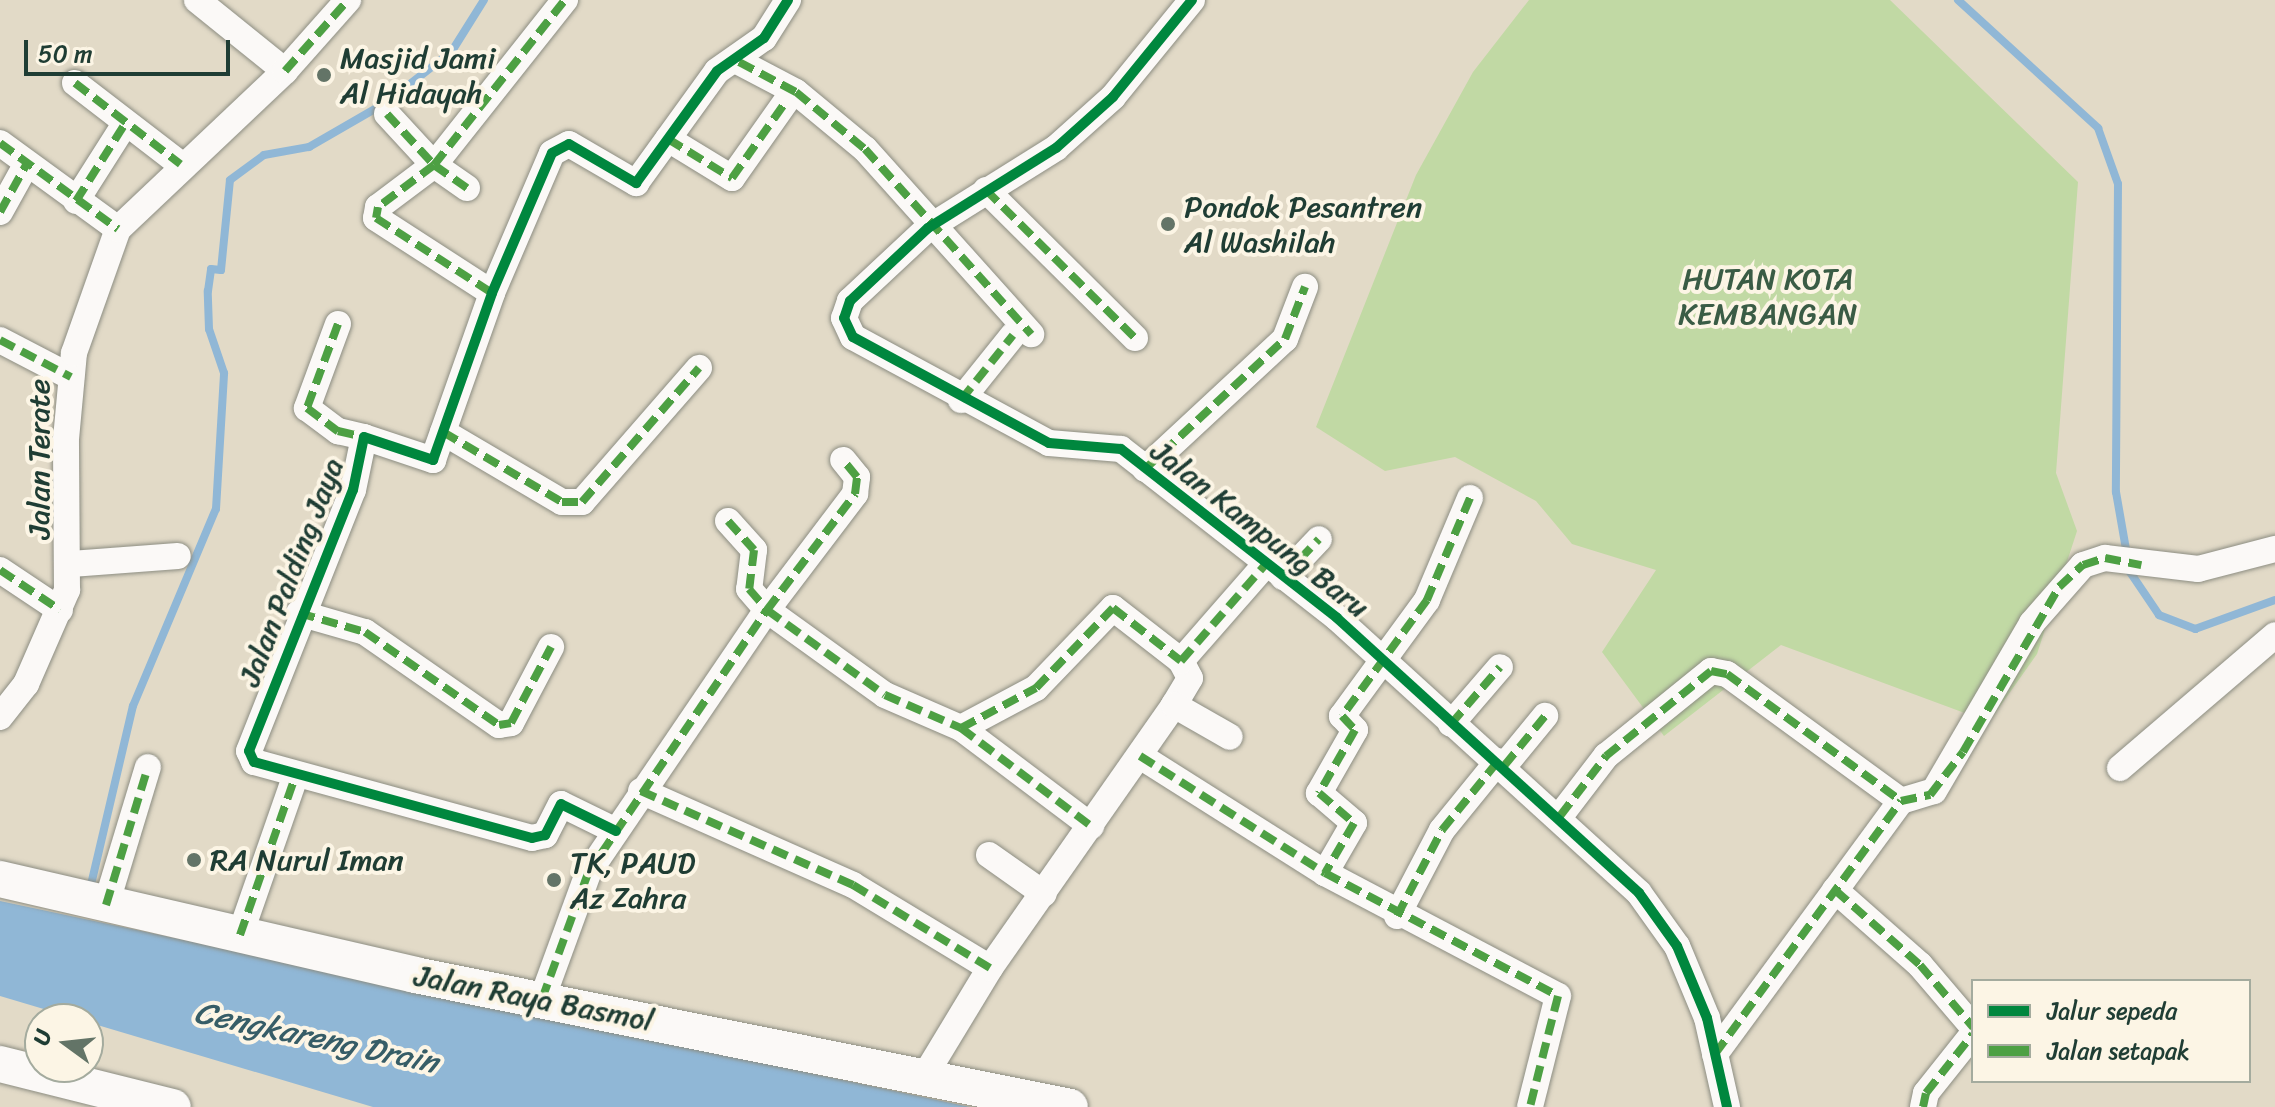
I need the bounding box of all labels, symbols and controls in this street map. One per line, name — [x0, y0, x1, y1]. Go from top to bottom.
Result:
scale bar — [28, 24, 234, 74]
text: 50 m — [38, 33, 93, 75]
place label: Masjid Jami Al Hidayah — [340, 40, 495, 110]
marker: Masjid Jami Al Hidayah — [315, 66, 333, 84]
place label: Pondok Pesantren Al Washilah — [1184, 189, 1422, 260]
marker: Pondok Pesantren Al Washilah — [1159, 215, 1177, 233]
park label: HUTAN KOTA KEMBANGAN — [1678, 261, 1858, 332]
street label: Jalan Terate — [21, 378, 57, 540]
street label: Jalan Kampung Baru — [1144, 433, 1376, 625]
street label: Jalan Palding Jaya — [231, 453, 351, 691]
place label: RA Nurul Iman — [210, 842, 403, 878]
place label: TK, PAUD Az Zahra — [570, 845, 694, 916]
marker: RA Nurul Iman — [185, 851, 203, 869]
marker: TK, PAUD Az Zahra — [545, 871, 563, 889]
street label: Jalan Raya Basmol — [411, 957, 657, 1039]
legend — [1971, 979, 2251, 1083]
text: Jalur sepeda — [2047, 990, 2177, 1032]
water label: Cengkareng Drain — [191, 993, 441, 1083]
north arrow — [24, 1003, 104, 1083]
text: U — [22, 1025, 63, 1049]
text: Jalan setapak — [2047, 1030, 2190, 1072]

